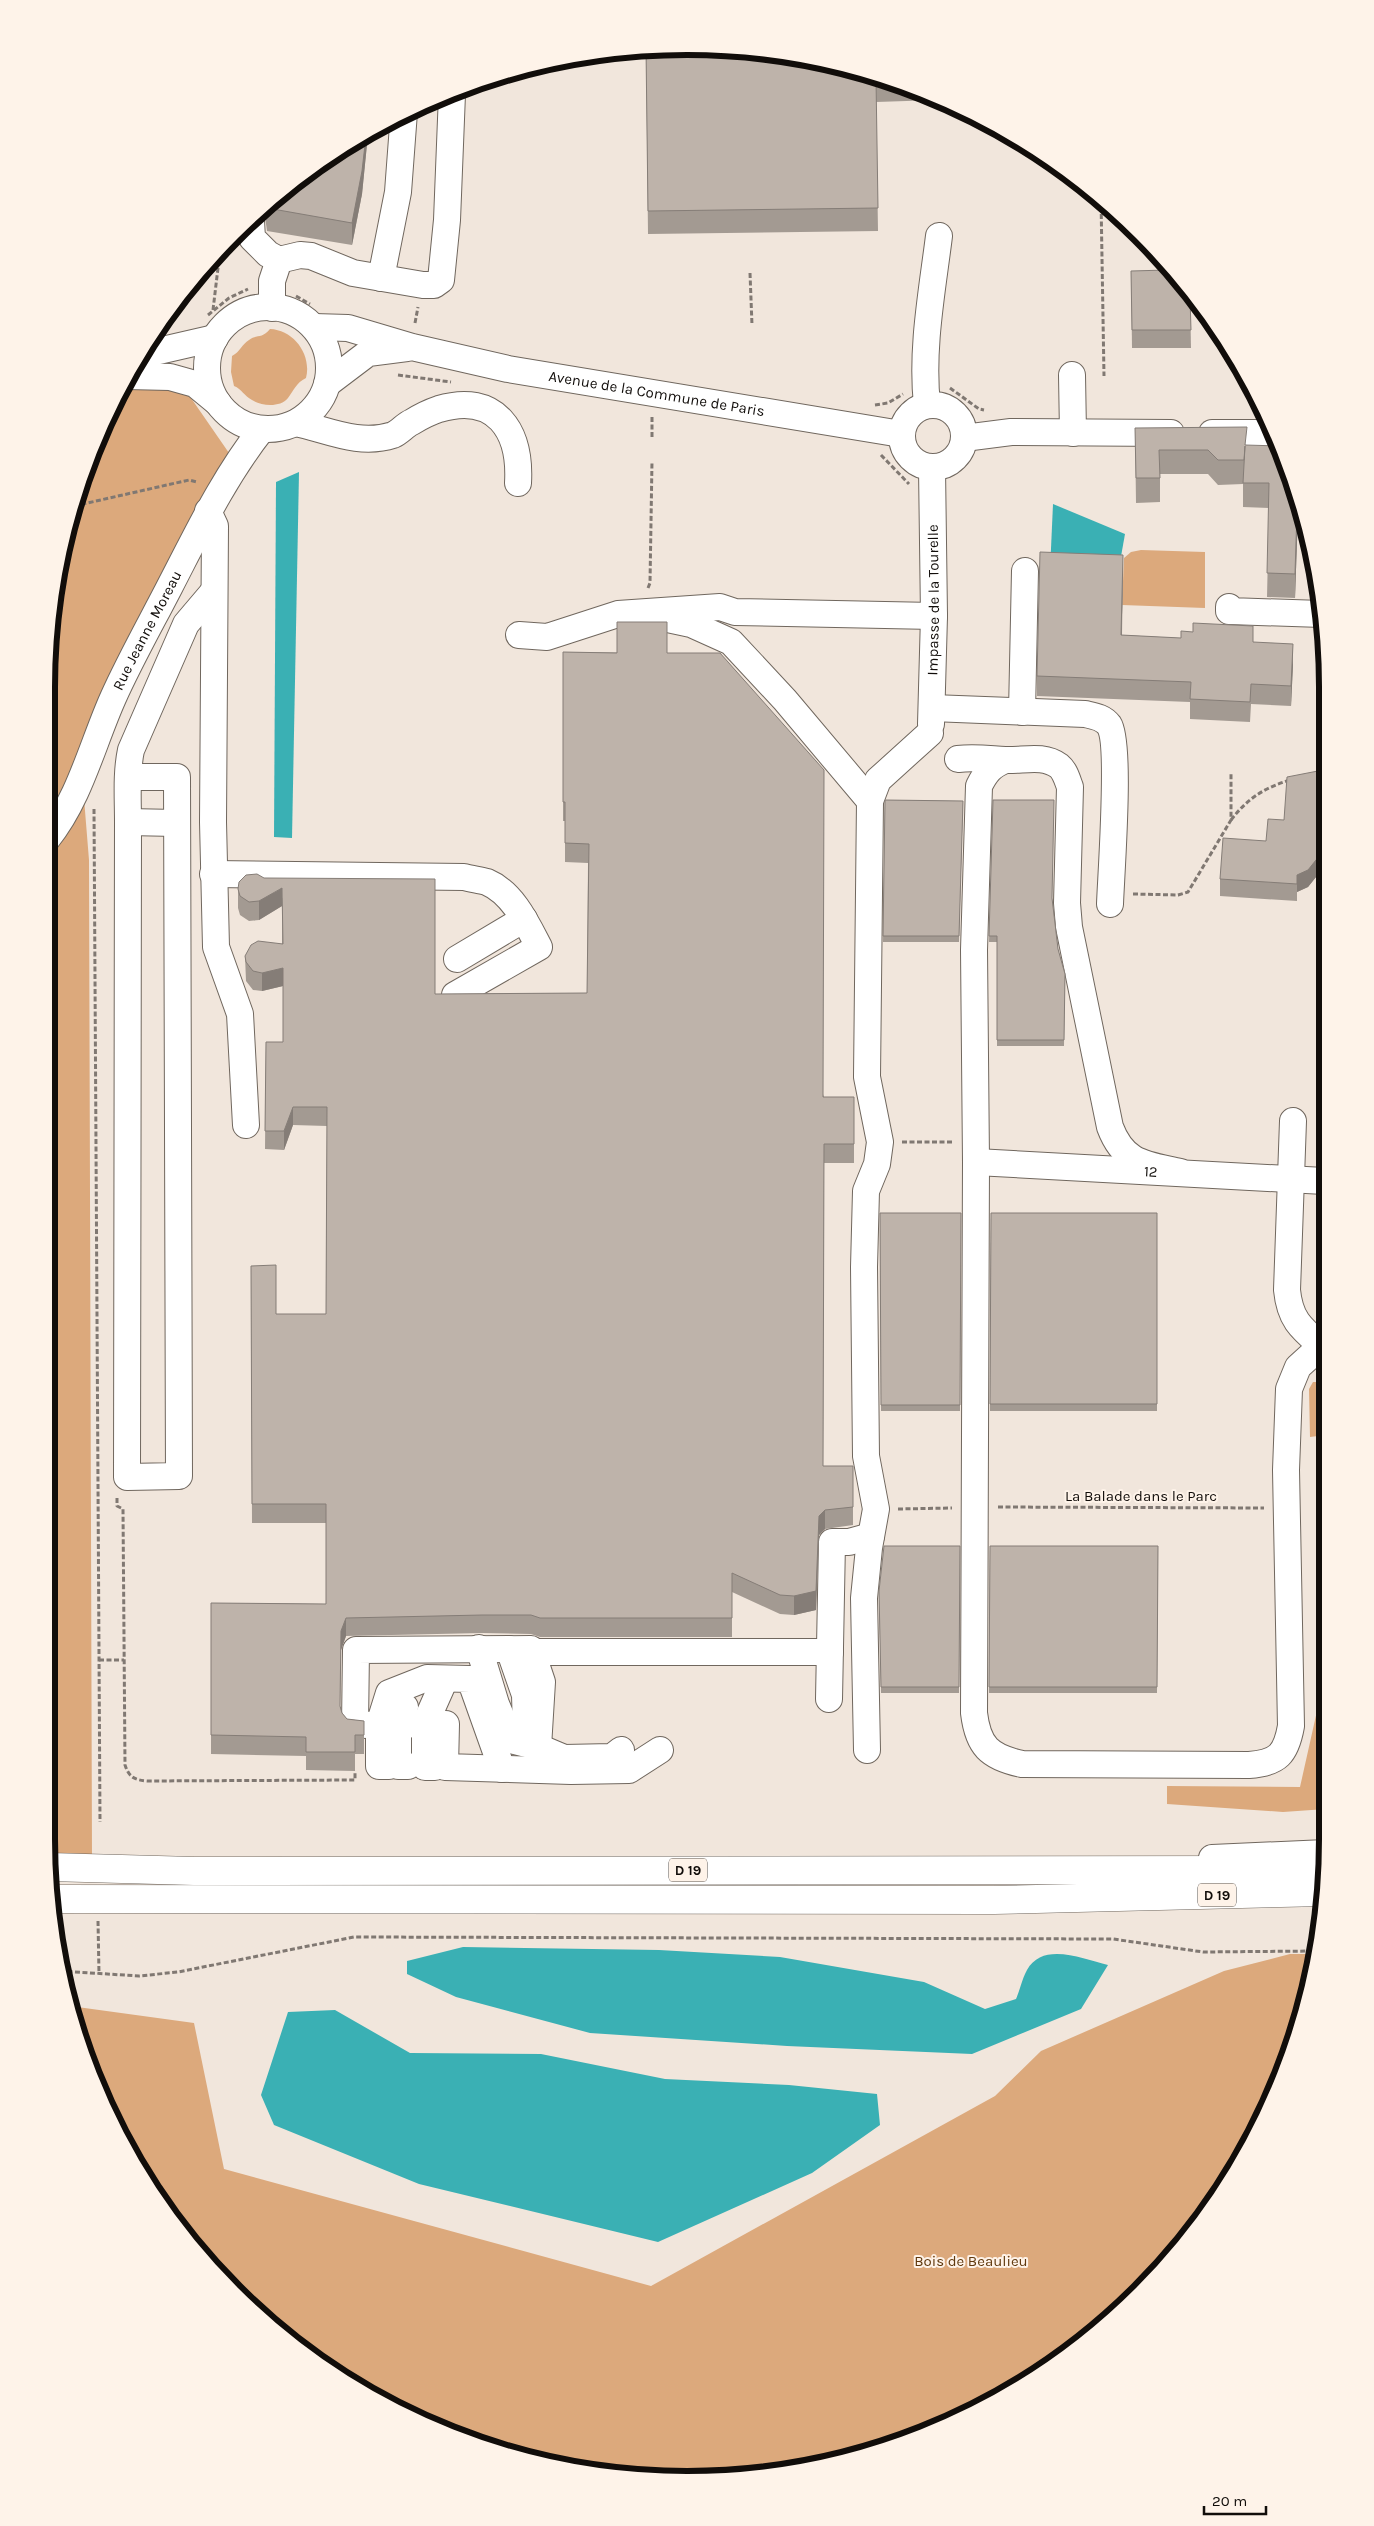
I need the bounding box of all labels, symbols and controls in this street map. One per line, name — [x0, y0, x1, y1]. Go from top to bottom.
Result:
street label: Avenue de la Commune de Paris — [547, 367, 766, 420]
street label: Impasse de la Tourelle — [923, 524, 943, 676]
street label: Rue Jeanne Moreau — [109, 567, 185, 693]
street label: 12 — [1143, 1162, 1158, 1181]
street label: La Balade dans le Parc — [1065, 1487, 1217, 1505]
road number: D 19 — [669, 1858, 707, 1882]
road number: D 19 — [1198, 1884, 1236, 1906]
park label: Bois de Beaulieu — [914, 2252, 1028, 2270]
scale bar — [1204, 2484, 1266, 2516]
text: 20 m — [1212, 2492, 1247, 2510]

